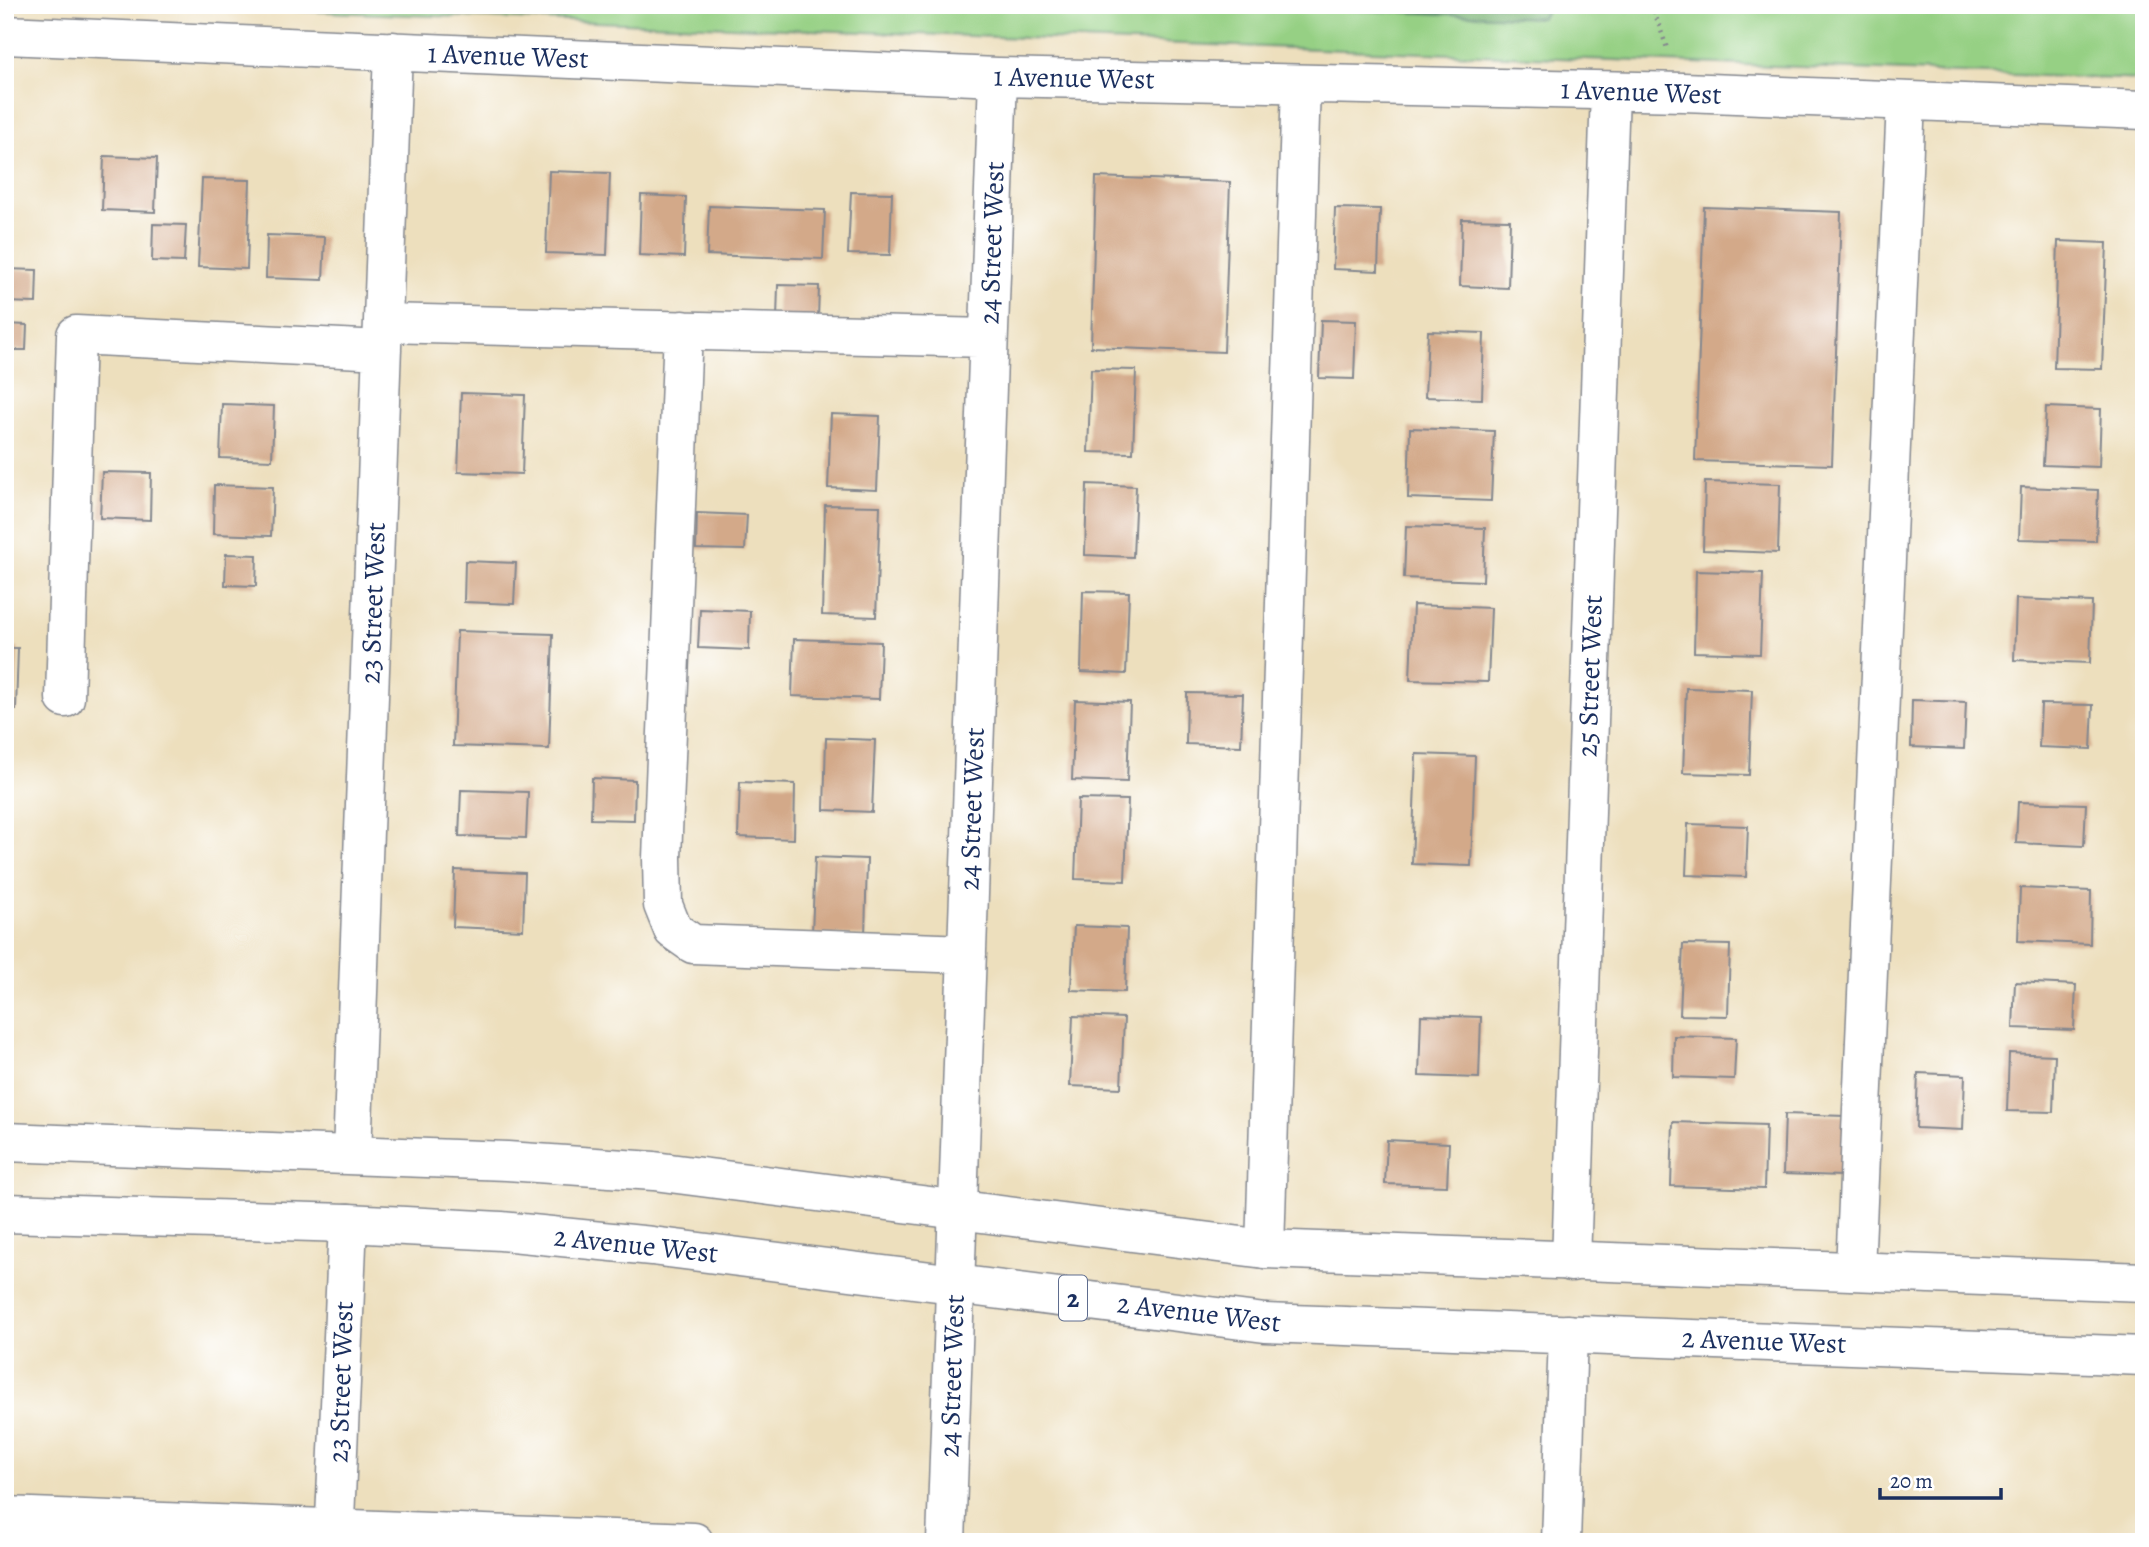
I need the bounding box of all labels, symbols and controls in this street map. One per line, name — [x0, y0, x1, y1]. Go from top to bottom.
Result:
street label: 1 Avenue West — [427, 34, 589, 78]
street label: 1 Avenue West — [993, 58, 1155, 98]
street label: 1 Avenue West — [1560, 70, 1722, 114]
street label: 24 Street West — [970, 161, 1014, 325]
street label: 23 Street West — [351, 521, 395, 685]
street label: 25 Street West — [1568, 594, 1612, 758]
street label: 24 Street West — [950, 727, 994, 891]
street label: 2 Avenue West — [552, 1217, 720, 1273]
road number: 2 — [1059, 1275, 1087, 1320]
street label: 2 Avenue West — [1115, 1284, 1283, 1342]
street label: 24 Street West — [930, 1294, 974, 1458]
street label: 23 Street West — [319, 1300, 363, 1464]
street label: 2 Avenue West — [1681, 1319, 1847, 1363]
scale bar — [1880, 1456, 2000, 1500]
text: 20 m — [1890, 1467, 1933, 1495]

